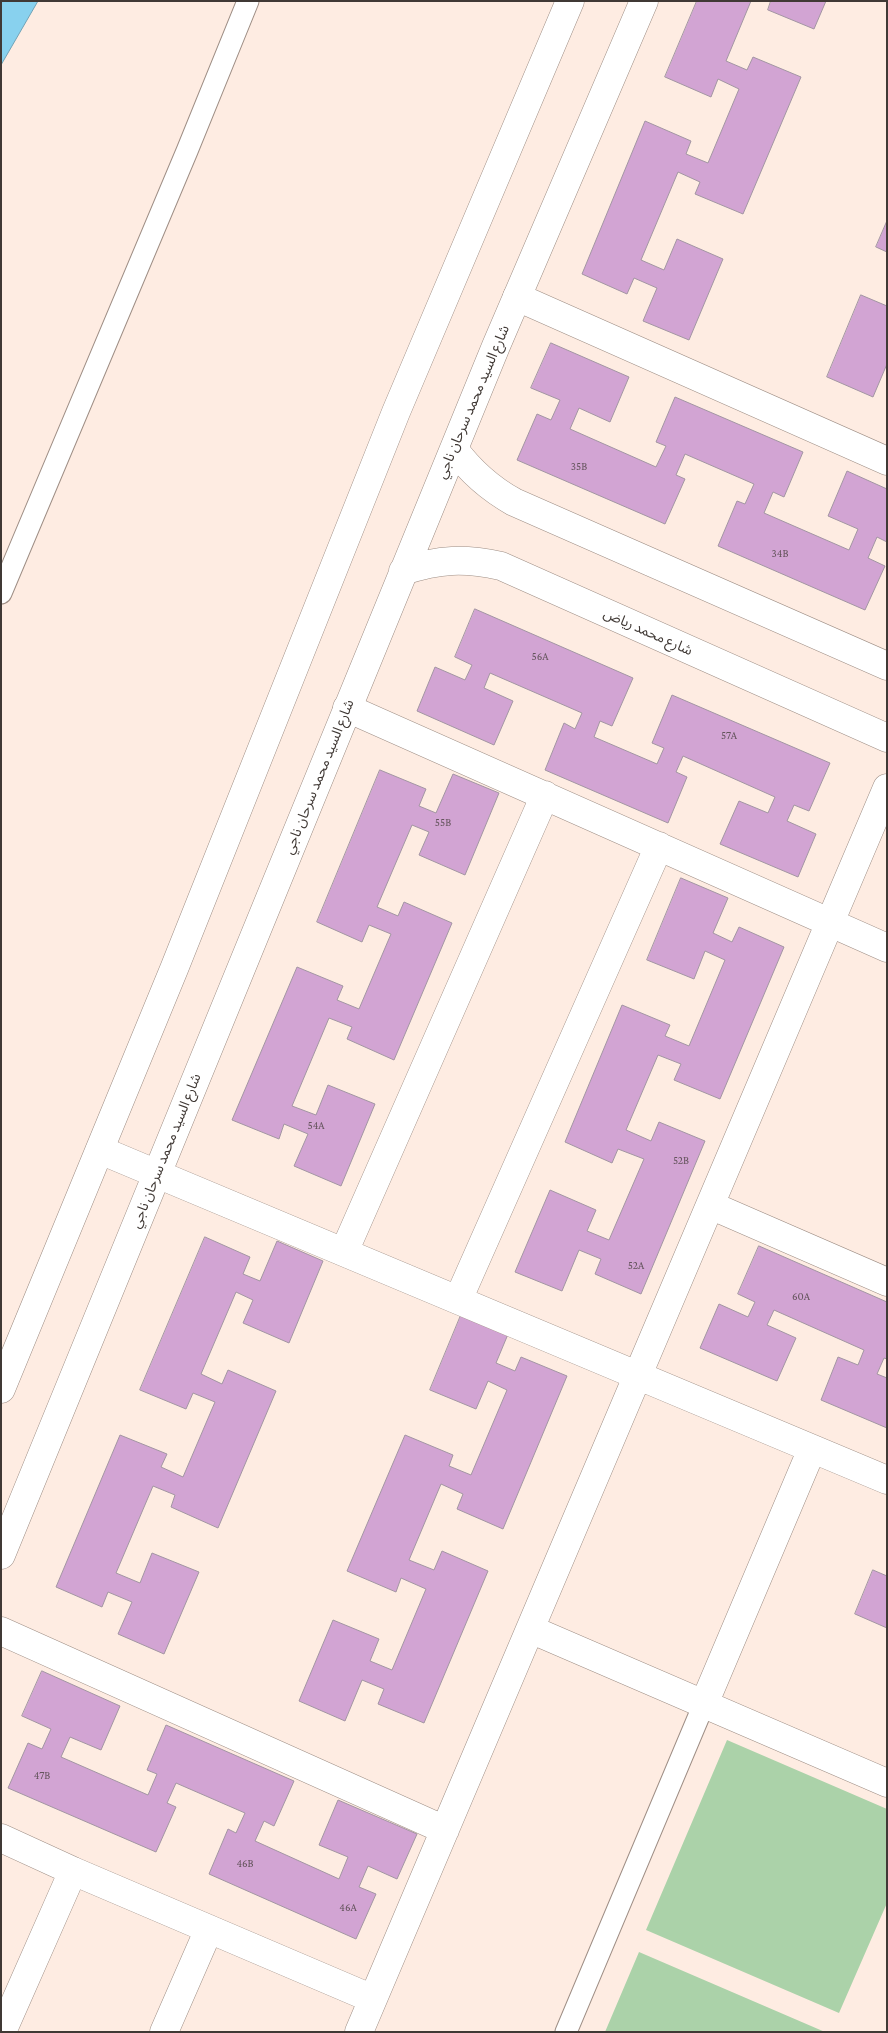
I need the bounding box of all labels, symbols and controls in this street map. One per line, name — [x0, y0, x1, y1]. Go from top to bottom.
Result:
street label: شارع السيد محمد سرحان ناجي — [433, 323, 513, 481]
house number: 35B — [571, 460, 587, 474]
house number: 34B — [772, 547, 788, 561]
street label: شارع محمد رياض — [601, 605, 695, 659]
house number: 56A — [532, 650, 548, 664]
street label: شارع السيد محمد سرحان ناجي — [280, 697, 358, 857]
house number: 57A — [721, 729, 737, 743]
house number: 55B — [435, 816, 451, 830]
street label: شارع السيد محمد سرحان ناجي — [127, 1071, 205, 1231]
house number: 54A — [307, 1119, 325, 1133]
house number: 52B — [673, 1154, 689, 1168]
house number: 52A — [628, 1259, 644, 1273]
house number: 60A — [792, 1290, 810, 1304]
house number: 47B — [34, 1769, 50, 1783]
house number: 46B — [236, 1857, 254, 1871]
house number: 46A — [339, 1901, 357, 1915]

